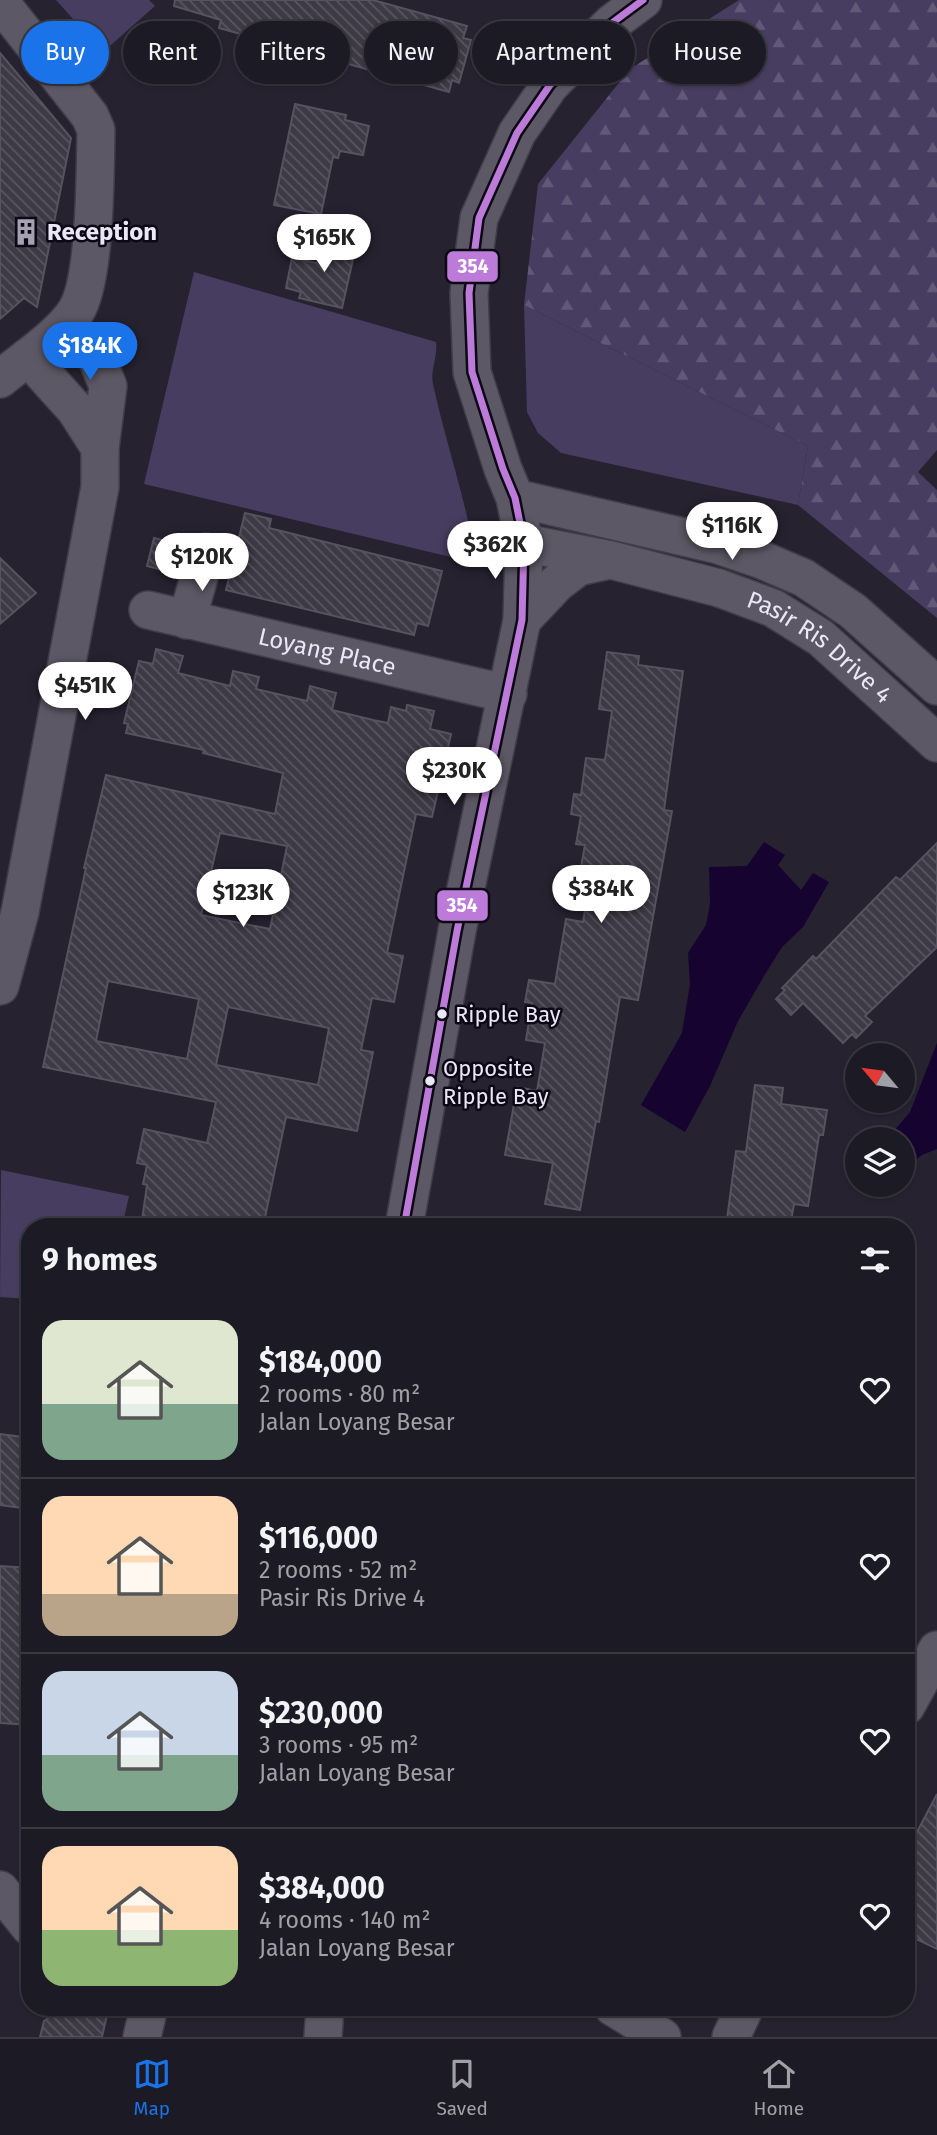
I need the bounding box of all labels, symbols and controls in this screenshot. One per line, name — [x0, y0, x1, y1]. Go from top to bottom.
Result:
chip: Buy — [21, 21, 109, 84]
chip: Rent — [123, 21, 221, 84]
chip: Filters — [235, 21, 350, 84]
chip: New — [364, 21, 458, 84]
chip: Apartment — [472, 21, 635, 84]
chip: House — [649, 21, 766, 84]
pin: $165K — [275, 215, 373, 274]
building icon: Reception — [11, 217, 41, 247]
place label: Reception — [47, 218, 157, 246]
text: $165K — [293, 223, 355, 251]
line badge: 354 — [446, 250, 499, 283]
text: 354 — [457, 255, 489, 278]
pin: $184K — [41, 322, 139, 382]
text: $184K — [58, 331, 122, 359]
pin: $116K — [683, 503, 781, 562]
text: $116K — [702, 511, 762, 539]
pin: $362K — [446, 522, 544, 581]
text: $362K — [463, 530, 527, 558]
pin: $120K — [153, 534, 251, 593]
text: $120K — [171, 542, 233, 570]
street label: Pasir Ris Drive 4 — [743, 586, 898, 709]
street label: Loyang Place — [256, 622, 399, 681]
pin: $451K — [36, 662, 134, 722]
text: $451K — [54, 671, 116, 699]
pin: $230K — [405, 748, 503, 807]
text: $230K — [422, 756, 486, 784]
pin: $384K — [552, 866, 650, 925]
pin: $123K — [194, 870, 292, 929]
text: $384K — [568, 874, 634, 902]
text: $123K — [213, 878, 273, 906]
line badge: 354 — [436, 889, 489, 922]
text: 354 — [446, 894, 478, 917]
place label: Ripple Bay — [455, 1001, 561, 1028]
marker: Ripple Bay — [435, 1007, 449, 1021]
north arrow — [845, 1043, 915, 1113]
map controls — [845, 1043, 915, 1197]
place label: Opposite Ripple Bay — [443, 1055, 549, 1110]
marker: Opposite Ripple Bay — [423, 1074, 437, 1088]
button: layers — [845, 1127, 915, 1197]
icon: filters — [856, 1241, 894, 1279]
text: 9 homes — [42, 1242, 157, 1278]
text: $184,000 — [259, 1344, 382, 1380]
icon: home — [98, 1348, 182, 1432]
icon: heart — [856, 1371, 894, 1409]
text: 2 rooms · 80 m² — [259, 1380, 420, 1408]
text: Jalan Loyang Besar — [259, 1408, 455, 1436]
text: $116,000 — [259, 1520, 378, 1556]
icon: home — [98, 1524, 182, 1608]
icon: heart — [856, 1547, 894, 1585]
text: 2 rooms · 52 m² — [259, 1556, 417, 1584]
text: Pasir Ris Drive 4 — [259, 1584, 425, 1612]
text: $230,000 — [259, 1695, 383, 1731]
icon: home — [98, 1699, 182, 1783]
icon: heart — [856, 1722, 894, 1760]
text: 3 rooms · 95 m² — [259, 1731, 418, 1759]
text: Jalan Loyang Besar — [259, 1759, 455, 1787]
text: $384,000 — [259, 1870, 385, 1906]
icon: home — [98, 1874, 182, 1958]
icon: heart — [856, 1897, 894, 1935]
text: 4 rooms · 140 m² — [259, 1906, 430, 1934]
text: Jalan Loyang Besar — [259, 1934, 455, 1962]
tab: Map — [133, 2055, 171, 2120]
tab: Saved — [436, 2055, 488, 2120]
tab: Home — [754, 2055, 804, 2120]

